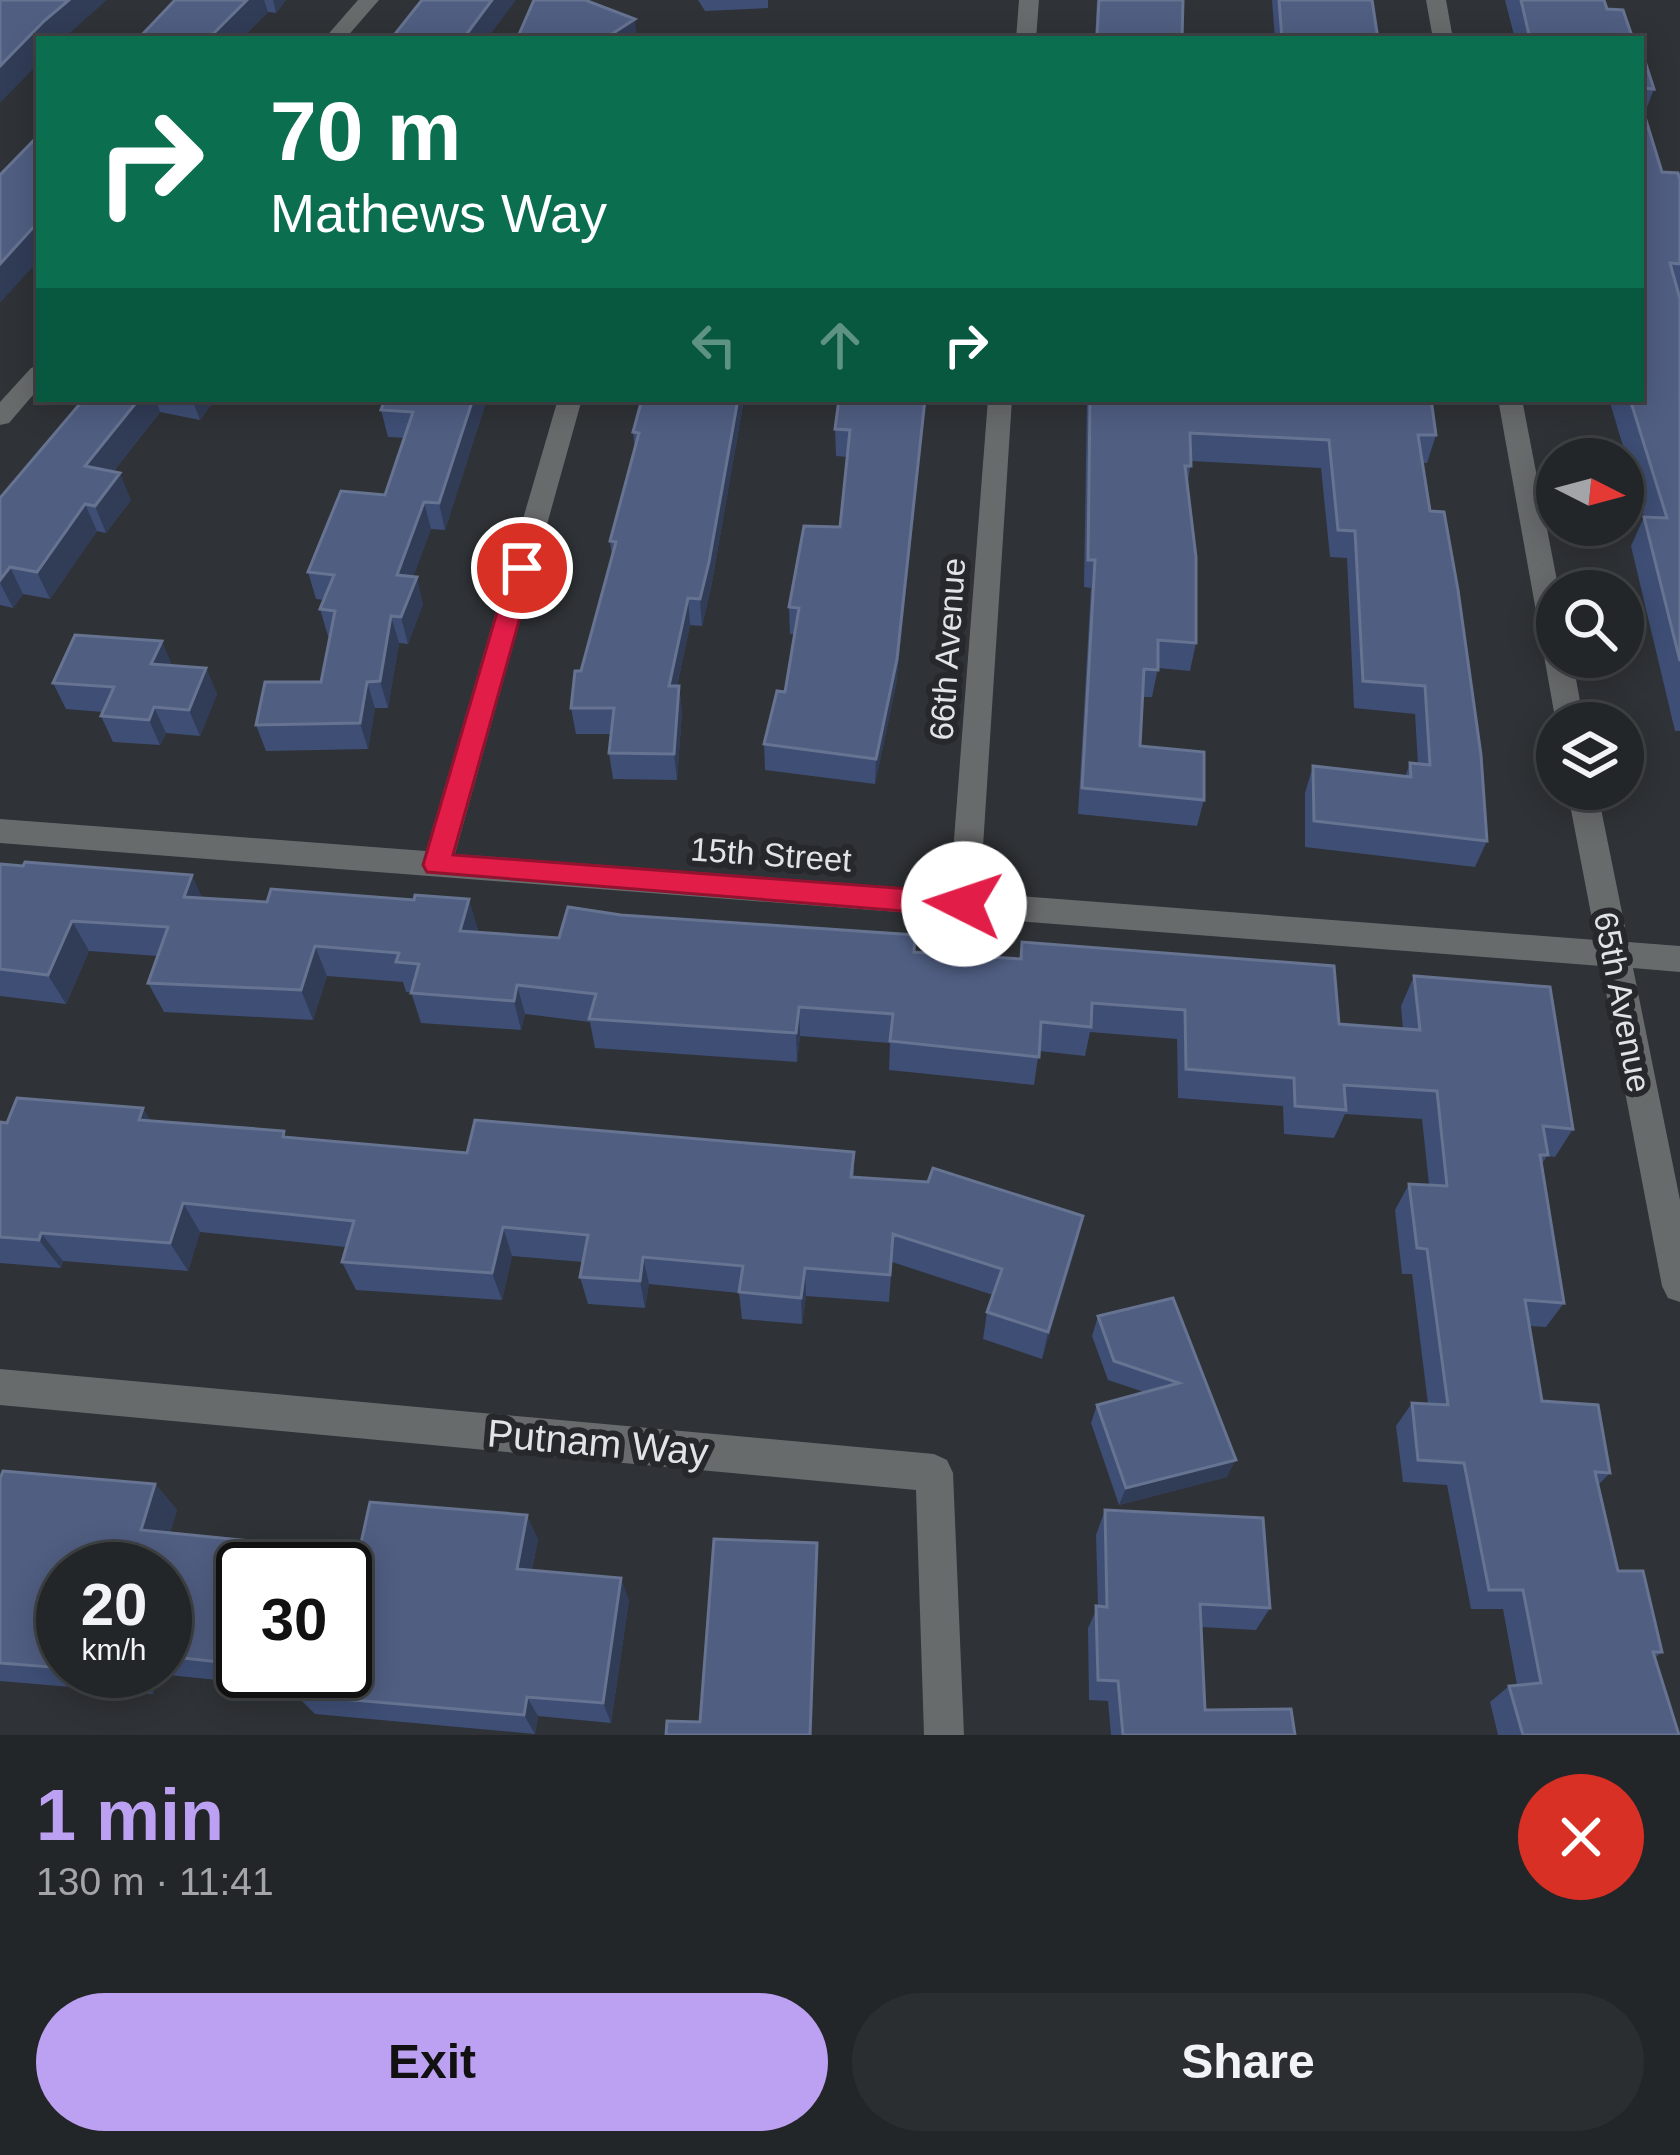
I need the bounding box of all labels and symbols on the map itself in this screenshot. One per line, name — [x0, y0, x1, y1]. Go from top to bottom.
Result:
north arrow — [1536, 438, 1644, 546]
pin — [471, 517, 573, 619]
street label: 66th Avenue — [923, 557, 972, 742]
street label: 15th Street — [689, 830, 853, 879]
position arrow — [901, 841, 1027, 967]
street label: 65th Avenue — [1587, 909, 1658, 1095]
street label: Putnam Way — [486, 1411, 711, 1474]
speed limit sign: 30 — [216, 1542, 372, 1698]

